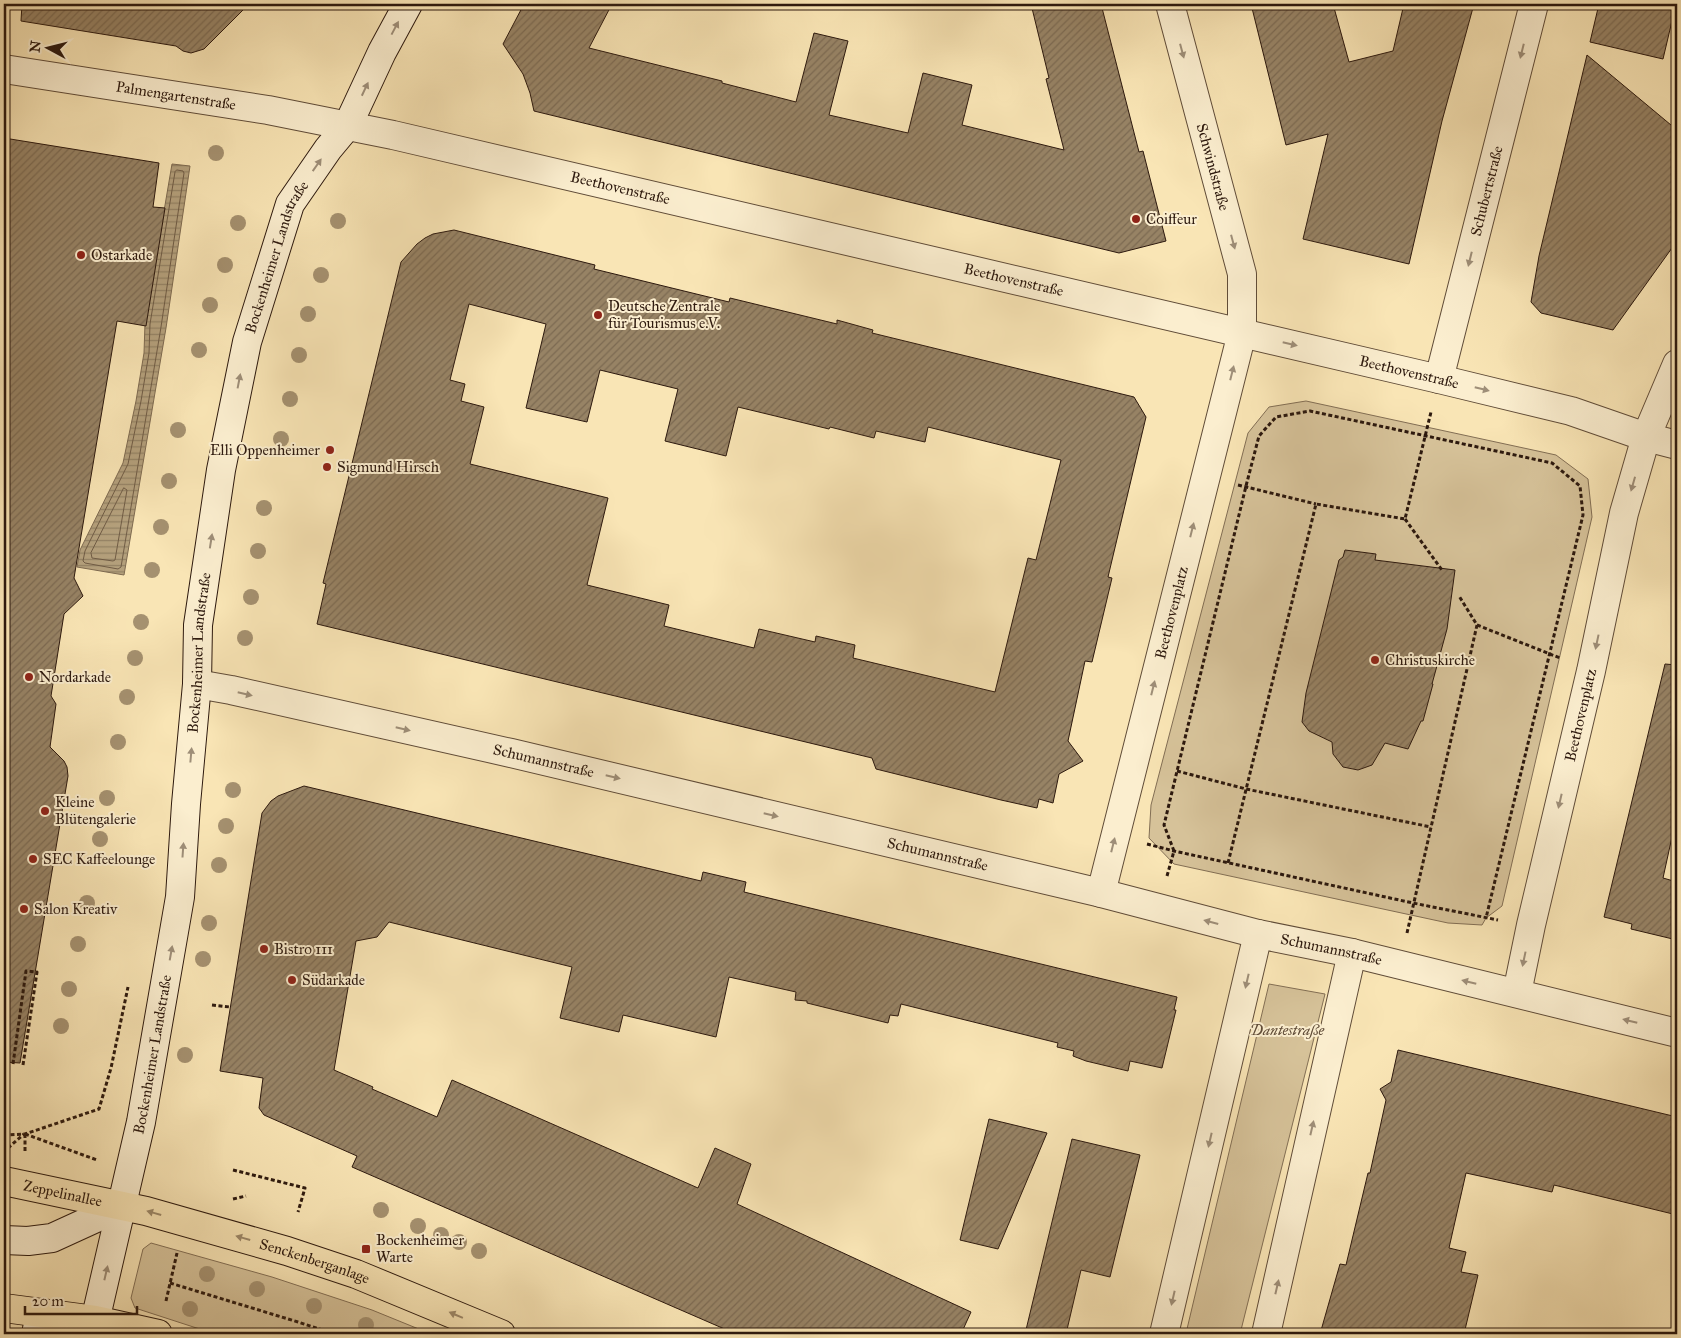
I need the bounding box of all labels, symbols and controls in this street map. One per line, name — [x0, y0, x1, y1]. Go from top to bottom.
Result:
one-way arrow — [391, 21, 399, 35]
north arrow — [22, 22, 72, 72]
text: N — [26, 39, 45, 53]
one-way arrow — [1179, 43, 1187, 58]
one-way arrow — [1518, 44, 1526, 59]
street label: Palmengartenstraße — [115, 78, 237, 114]
one-way arrow — [361, 82, 369, 96]
street label: Schwindstraße — [1193, 121, 1233, 213]
street label: Schubertstraße — [1467, 144, 1507, 238]
one-way arrow — [312, 158, 322, 172]
street label: Beethovenstraße — [569, 168, 672, 208]
street label: Bockenheimer Landstraße — [241, 177, 312, 336]
place label: Coiffeur — [1146, 210, 1197, 228]
marker: Coiffeur — [1130, 213, 1142, 225]
one-way arrow — [1229, 234, 1237, 249]
place label: Ostarkade — [91, 246, 152, 264]
marker: Ostarkade — [75, 249, 87, 261]
one-way arrow — [1465, 252, 1473, 267]
street label: Beethovenstraße — [962, 259, 1065, 300]
place label: Deutsche Zentrale für Tourismus e.V. — [608, 297, 720, 332]
marker: Deutsche Zentrale für Tourismus e.V. — [592, 309, 604, 321]
one-way arrow — [1282, 340, 1297, 348]
street label: Beethovenstraße — [1357, 352, 1461, 393]
one-way arrow — [1228, 365, 1236, 380]
one-way arrow — [235, 374, 243, 389]
one-way arrow — [1474, 386, 1490, 394]
place label: Elli Oppenheimer — [210, 441, 320, 459]
marker: Elli Oppenheimer — [324, 444, 336, 456]
place label: Sigmund Hirsch — [337, 458, 440, 476]
marker: Sigmund Hirsch — [321, 461, 333, 473]
one-way arrow — [1629, 476, 1637, 491]
one-way arrow — [1188, 523, 1196, 538]
one-way arrow — [207, 533, 215, 549]
street label: Beethovenplatz — [1151, 564, 1192, 661]
street label: Bockenheimer Landstraße — [184, 571, 215, 734]
one-way arrow — [1593, 635, 1601, 650]
place label: Christuskirche — [1385, 651, 1475, 669]
marker: Christuskirche — [1369, 654, 1381, 666]
street label: Beethovenplatz — [1561, 667, 1600, 764]
place label: Nordarkade — [39, 668, 111, 686]
marker: Nordarkade — [23, 671, 35, 683]
one-way arrow — [1149, 680, 1157, 695]
one-way arrow — [237, 690, 252, 698]
one-way arrow — [396, 725, 411, 733]
street label: Schumannstraße — [491, 740, 596, 781]
one-way arrow — [187, 747, 195, 763]
one-way arrow — [605, 773, 620, 781]
place label: Kleine Blütengalerie — [55, 793, 136, 828]
one-way arrow — [1556, 793, 1564, 808]
marker: Kleine Blütengalerie — [39, 805, 51, 817]
one-way arrow — [764, 811, 779, 819]
street label: Schumannstraße — [885, 834, 990, 875]
one-way arrow — [1109, 838, 1117, 853]
one-way arrow — [180, 842, 188, 858]
place label: SEC Kaffeelounge — [43, 850, 155, 868]
marker: SEC Kaffeelounge — [27, 853, 39, 865]
place label: Salon Kreativ — [34, 900, 118, 918]
marker: Salon Kreativ — [18, 903, 30, 915]
one-way arrow — [1204, 917, 1219, 925]
street label: Schumannstraße — [1279, 930, 1384, 969]
place label: Bistro 111 — [274, 940, 333, 958]
marker: Bistro 111 — [258, 943, 270, 955]
one-way arrow — [167, 944, 175, 960]
one-way arrow — [1520, 951, 1528, 967]
place label: Südarkade — [302, 971, 365, 989]
street label: Bockenheimer Landstraße — [129, 974, 175, 1136]
marker: Südarkade — [286, 974, 298, 986]
one-way arrow — [1243, 974, 1251, 989]
one-way arrow — [1462, 978, 1477, 986]
one-way arrow — [1622, 1017, 1637, 1025]
park label: Dantestraße — [1250, 1021, 1324, 1039]
one-way arrow — [1308, 1120, 1316, 1136]
one-way arrow — [1206, 1132, 1214, 1147]
street label: Zeppelinallee — [22, 1176, 104, 1210]
one-way arrow — [146, 1209, 161, 1217]
place label: Bockenheimer Warte — [376, 1231, 465, 1266]
one-way arrow — [235, 1234, 250, 1242]
street label: Senckenberganlage — [258, 1235, 372, 1288]
marker: Bockenheimer Warte — [360, 1243, 372, 1255]
one-way arrow — [102, 1265, 110, 1281]
one-way arrow — [1273, 1279, 1281, 1294]
scale bar — [25, 1283, 138, 1315]
one-way arrow — [1169, 1290, 1177, 1305]
text: 20 m — [32, 1292, 64, 1310]
one-way arrow — [449, 1310, 463, 1318]

